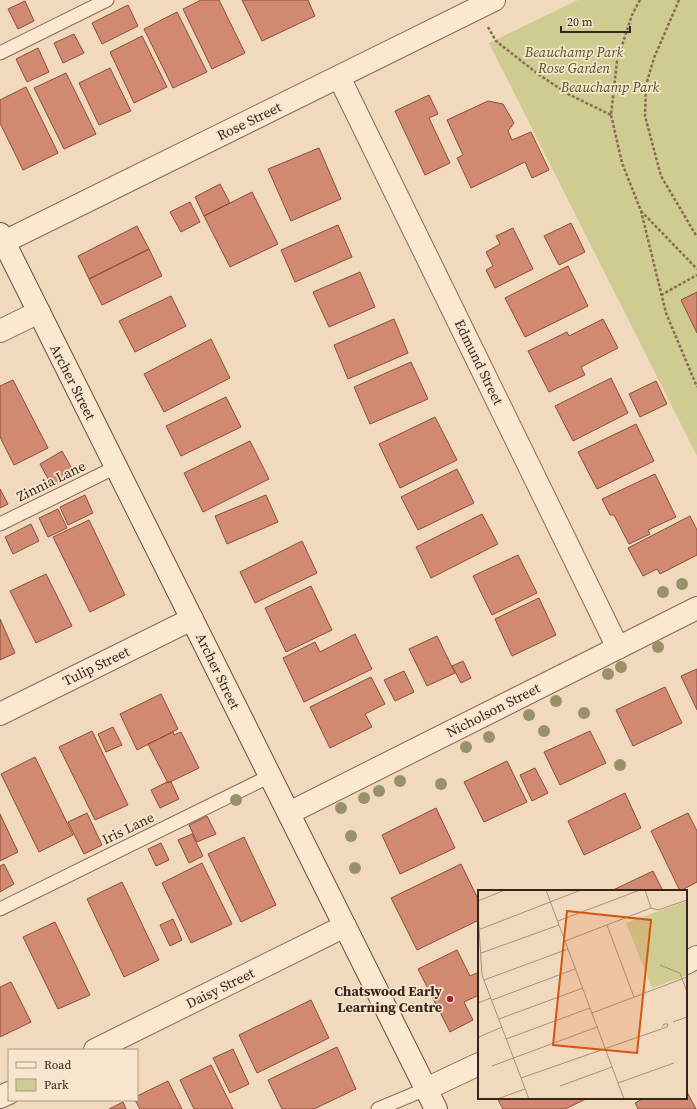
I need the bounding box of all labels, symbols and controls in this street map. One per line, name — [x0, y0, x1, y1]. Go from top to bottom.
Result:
scale bar — [561, 8, 630, 34]
text: 20 m — [567, 14, 593, 30]
park label: Beauchamp Park Rose Garden — [524, 42, 624, 78]
park label: Beauchamp Park — [560, 77, 660, 97]
street label: Rose Street — [213, 97, 285, 145]
street label: Edmund Street — [450, 316, 509, 409]
street label: Archer Street — [45, 341, 101, 424]
street label: Zinnia Lane — [13, 456, 89, 506]
street label: Archer Street — [191, 629, 245, 713]
street label: Tulip Street — [59, 641, 133, 691]
street label: Nicholson Street — [443, 678, 544, 742]
street label: Iris Lane — [99, 807, 157, 849]
inset map — [478, 890, 687, 1099]
street label: Daisy Street — [182, 963, 258, 1013]
place label: Chatswood Early Learning Centre — [334, 981, 443, 1017]
marker: Chatswood Early Learning Centre — [445, 994, 455, 1004]
legend — [8, 1049, 138, 1101]
text: Road — [44, 1057, 71, 1073]
text: Park — [44, 1077, 69, 1093]

